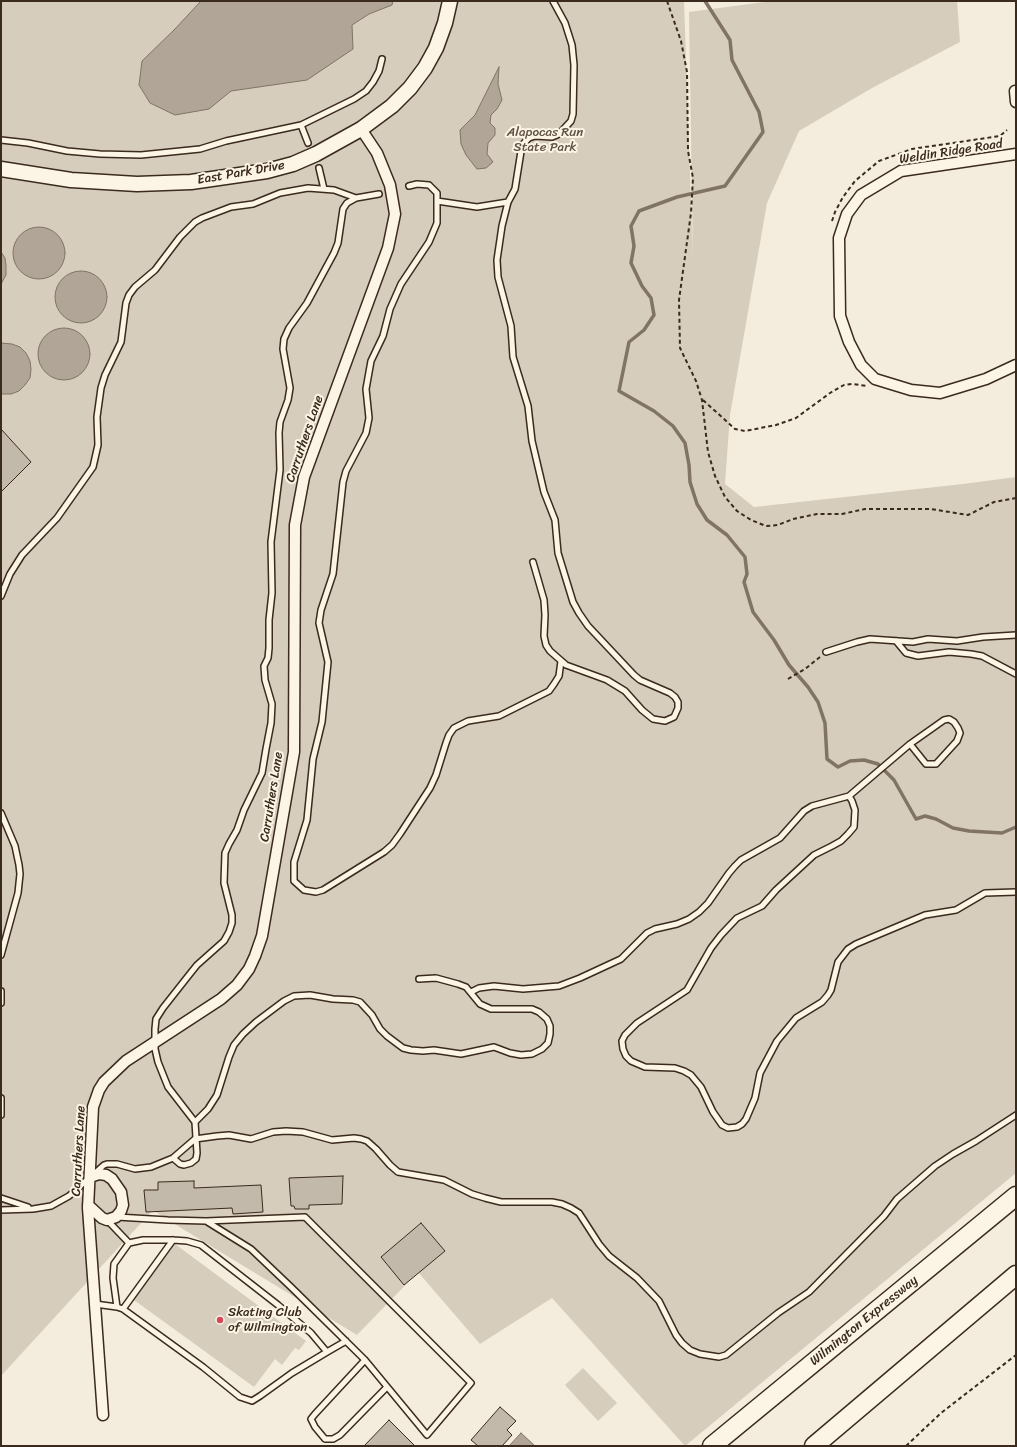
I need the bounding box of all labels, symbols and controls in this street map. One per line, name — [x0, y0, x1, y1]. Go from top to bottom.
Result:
park label: Alapocas Run State Park — [507, 125, 583, 156]
street label: Weldin Ridge Road — [898, 136, 1004, 168]
street label: East Park Drive — [196, 158, 286, 188]
street label: Carruthers Lane — [283, 394, 327, 484]
street label: Carruthers Lane — [257, 751, 287, 843]
street label: Carruthers Lane — [69, 1105, 89, 1197]
street label: Wilmington Expressway — [807, 1273, 921, 1369]
place label: Skating Club of Wilmington — [228, 1305, 307, 1336]
marker: Skating Club of Wilmington — [215, 1315, 225, 1325]

